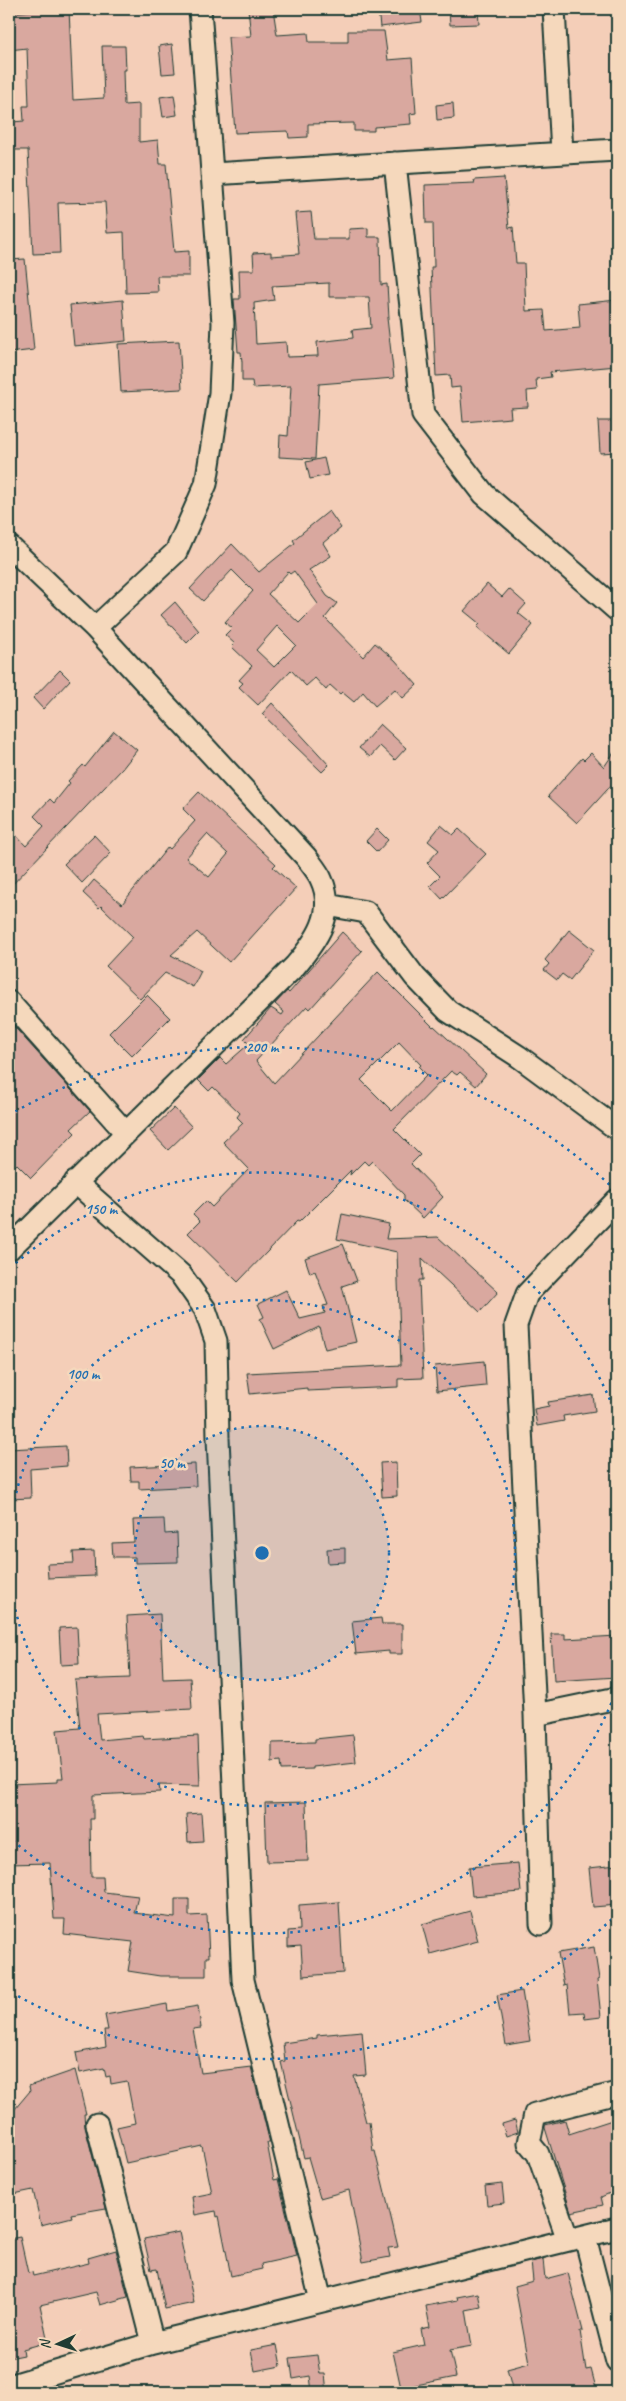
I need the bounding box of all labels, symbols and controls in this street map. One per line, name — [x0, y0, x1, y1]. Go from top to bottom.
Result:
text: 200 m — [246, 1038, 280, 1057]
text: 150 m — [85, 1200, 119, 1219]
text: 100 m — [67, 1365, 101, 1384]
text: 50 m — [159, 1454, 186, 1473]
centre of rings — [253, 1544, 271, 1562]
north arrow — [32, 2318, 82, 2368]
text: N — [37, 2338, 54, 2350]

